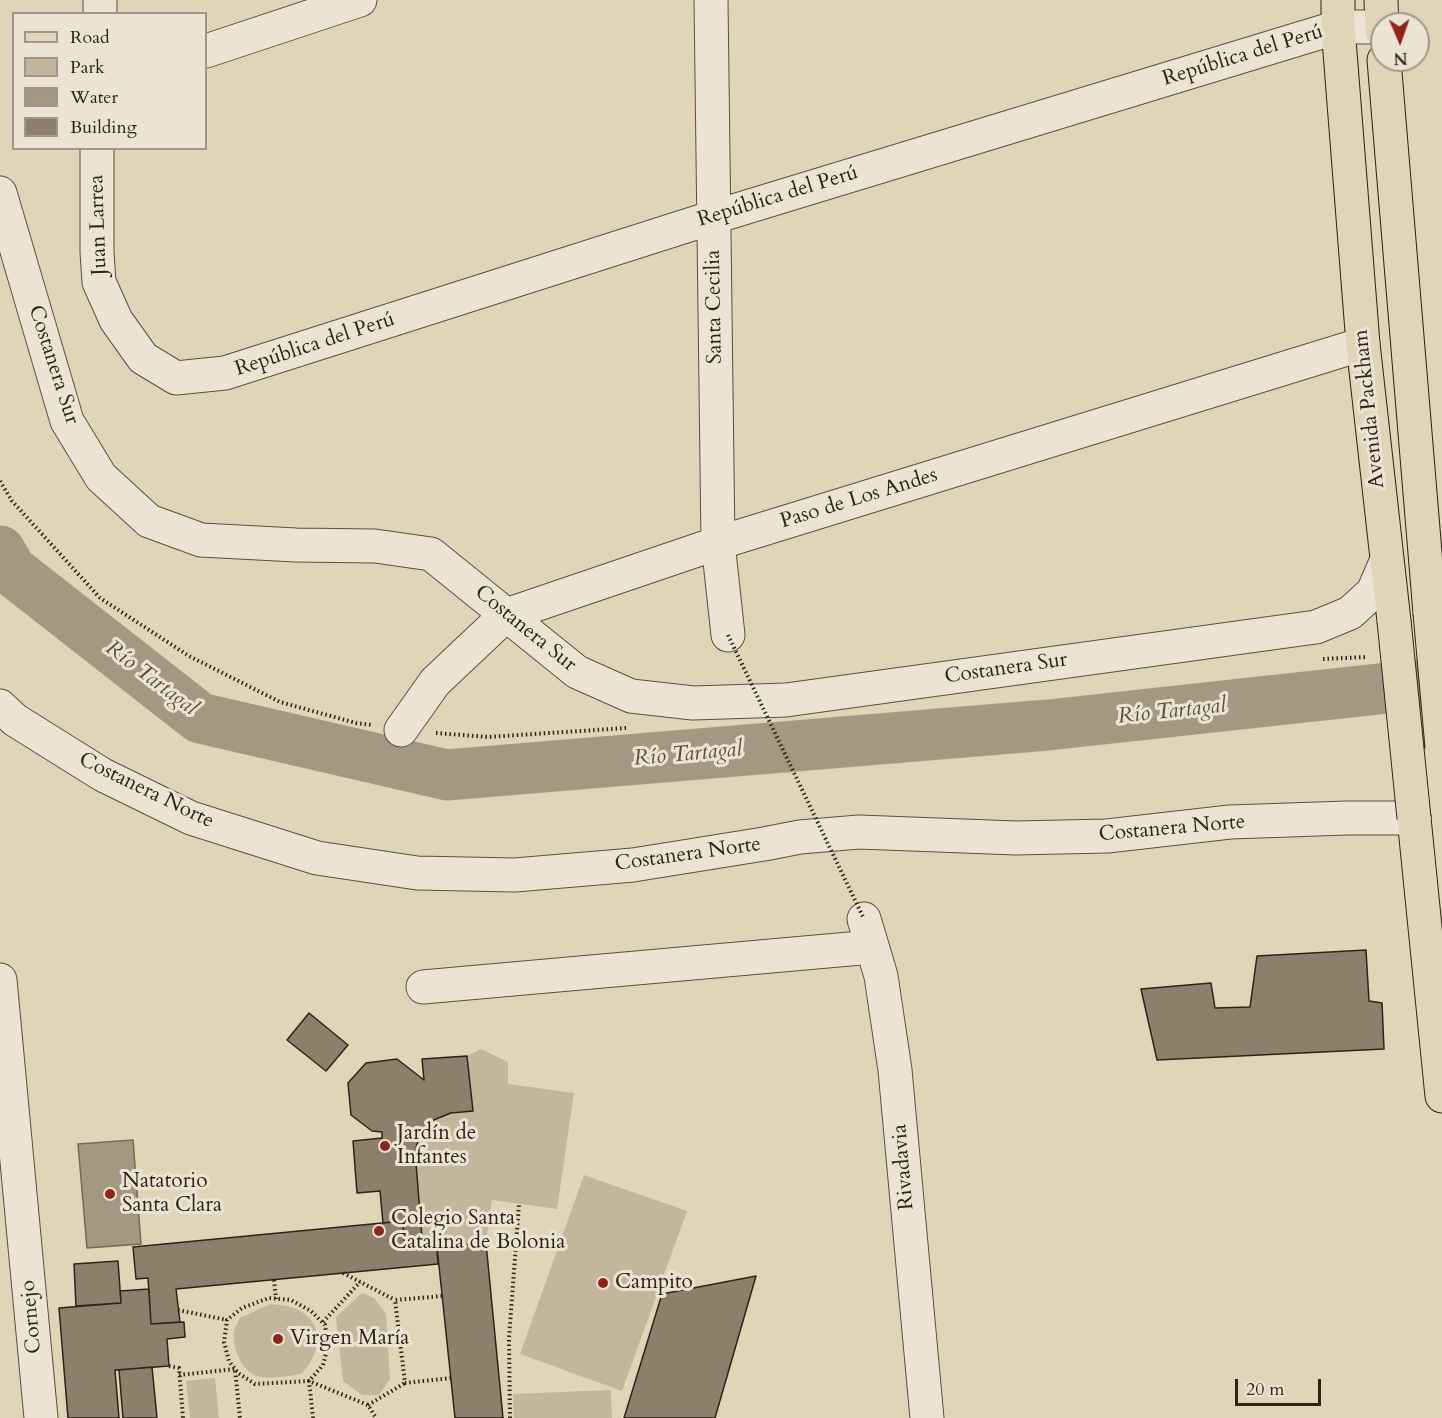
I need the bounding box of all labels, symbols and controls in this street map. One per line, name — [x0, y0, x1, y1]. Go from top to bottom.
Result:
legend — [12, 12, 207, 150]
north arrow — [1370, 12, 1430, 72]
street label: República del Perú — [1160, 20, 1326, 92]
text: Road — [70, 25, 110, 50]
text: N — [1393, 47, 1408, 69]
text: Park — [70, 55, 105, 80]
text: Water — [70, 85, 118, 110]
text: Building — [70, 115, 137, 140]
street label: República del Perú — [695, 161, 861, 233]
street label: Juan Larrea — [85, 174, 113, 276]
street label: Santa Cecilia — [701, 250, 729, 364]
street label: Costanera Sur — [22, 302, 84, 428]
street label: República del Perú — [232, 307, 398, 383]
street label: Avenida Packham — [1349, 328, 1391, 490]
street label: Paso de Los Andes — [777, 463, 941, 535]
street label: Costanera Sur — [469, 580, 581, 678]
water label: Río Tartagal — [100, 636, 202, 722]
street label: Costanera Sur — [943, 648, 1069, 690]
water label: Río Tartagal — [1117, 693, 1227, 731]
water label: Río Tartagal — [633, 737, 743, 773]
street label: Costanera Norte — [74, 747, 218, 835]
street label: Costanera Norte — [1098, 810, 1246, 848]
street label: Costanera Norte — [613, 832, 763, 878]
place label: Jardín de Infantes — [397, 1121, 476, 1171]
street label: Rivadavia — [888, 1123, 920, 1211]
marker: Jardín de Infantes — [378, 1139, 392, 1153]
place label: Natatorio Santa Clara — [122, 1169, 222, 1219]
marker: Natatorio Santa Clara — [103, 1187, 117, 1201]
place label: Colegio Santa Catalina de Bolonia — [391, 1206, 565, 1256]
marker: Colegio Santa Catalina de Bolonia — [372, 1224, 386, 1238]
place label: Campito — [615, 1270, 693, 1296]
marker: Campito — [596, 1276, 610, 1290]
street label: Cornejo — [16, 1279, 48, 1355]
place label: Virgen María — [290, 1326, 409, 1352]
marker: Virgen María — [271, 1332, 285, 1346]
scale bar — [1238, 1367, 1324, 1405]
text: 20 m — [1246, 1377, 1285, 1402]

